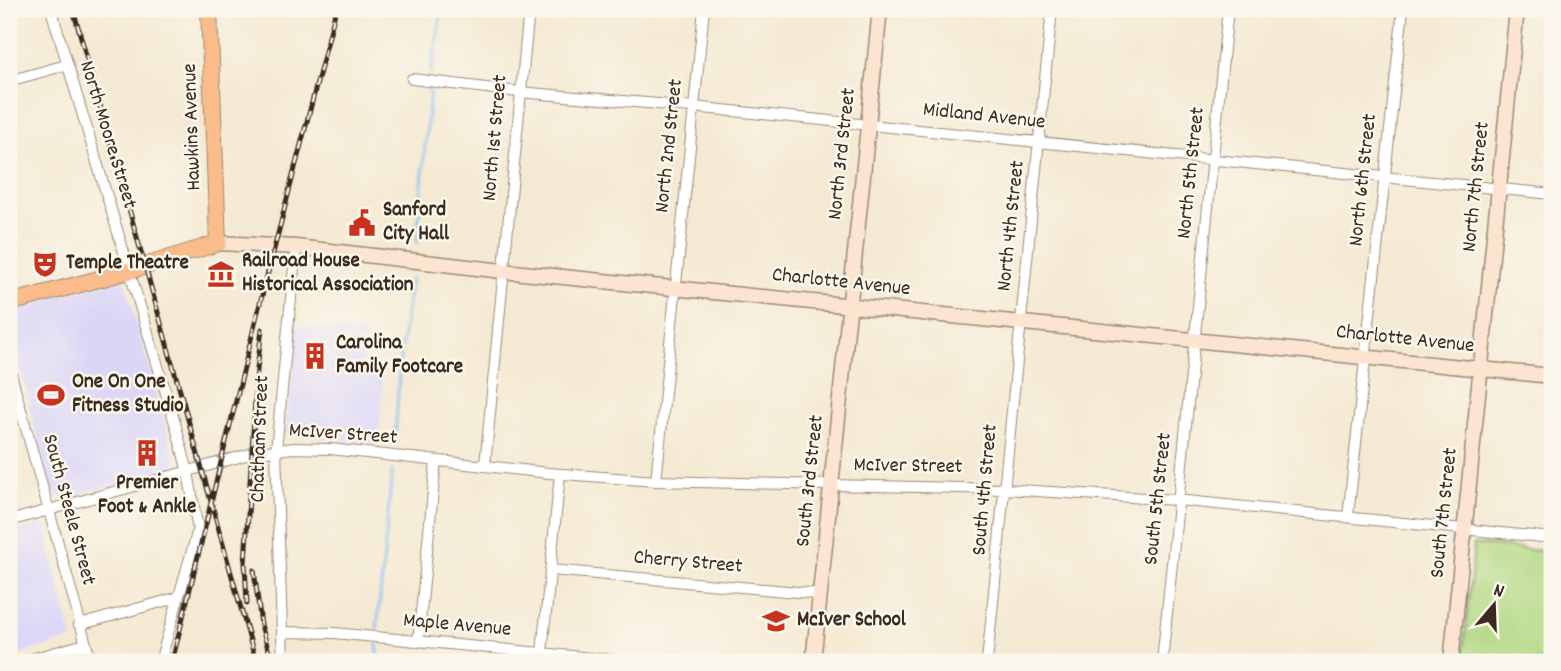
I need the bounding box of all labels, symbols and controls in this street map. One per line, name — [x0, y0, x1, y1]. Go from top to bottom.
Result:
street label: North Moore Street — [70, 57, 144, 213]
street label: Hawkins Avenue — [176, 63, 210, 191]
street label: North 1st Street — [476, 73, 516, 202]
street label: North 2nd Street — [648, 77, 692, 214]
street label: North 3rd Street — [821, 86, 865, 221]
street label: Midland Avenue — [921, 96, 1047, 138]
street label: North 5th Street — [1170, 105, 1214, 241]
street label: North 6th Street — [1342, 112, 1386, 248]
street label: North 7th Street — [1455, 120, 1499, 254]
street label: North 4th Street — [990, 159, 1034, 293]
place label: Sanford City Hall — [383, 196, 450, 250]
public building icon: Sanford City Hall — [347, 208, 377, 238]
place label: Railroad House Historical Association — [242, 247, 414, 301]
theatre icon: Temple Theatre — [30, 249, 60, 279]
place label: Temple Theatre — [66, 249, 189, 279]
museum icon: Railroad House Historical Association — [206, 259, 236, 289]
street label: Charlotte Avenue — [770, 261, 912, 305]
street label: Charlotte Avenue — [1334, 318, 1476, 362]
place label: Carolina Family Footcare — [336, 329, 463, 383]
building icon: Carolina Family Footcare — [300, 341, 330, 371]
place label: One On One Fitness Studio — [72, 368, 184, 422]
street label: Chatham Street — [244, 375, 278, 503]
sports icon: One On One Fitness Studio — [36, 380, 66, 410]
street label: South 3rd Street — [789, 413, 833, 549]
street label: McIver Street — [288, 416, 399, 454]
street label: South 4th Street — [965, 423, 1007, 557]
street label: South Steele Street — [33, 431, 103, 589]
street label: South 5th Street — [1137, 431, 1181, 567]
building icon: Premier Foot & Ankle — [132, 438, 162, 468]
street label: South 7th Street — [1423, 446, 1467, 580]
street label: McIver Street — [853, 451, 963, 483]
place label: Premier Foot & Ankle — [98, 469, 196, 523]
street label: Cherry Street — [632, 543, 744, 583]
north arrow — [1460, 570, 1530, 640]
text: N — [1490, 578, 1507, 607]
street label: Maple Avenue — [402, 606, 512, 646]
school or university icon: McIver School — [761, 606, 791, 636]
place label: McIver School — [797, 606, 907, 636]

